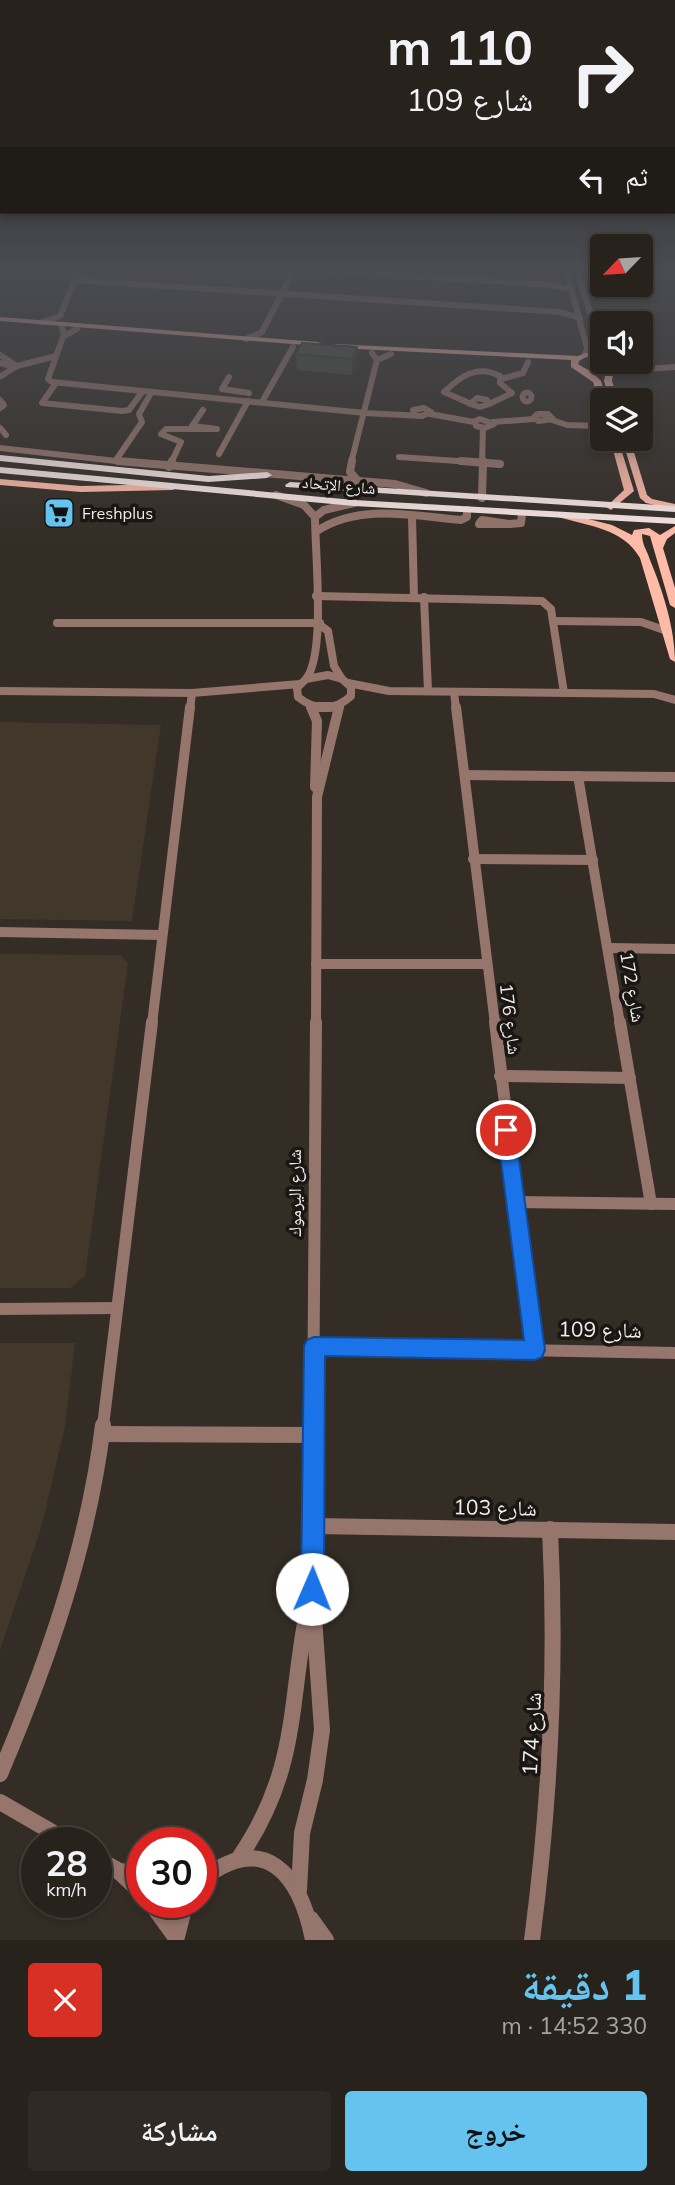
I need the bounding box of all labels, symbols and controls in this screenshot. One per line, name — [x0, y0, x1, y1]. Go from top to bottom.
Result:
text: 110 m — [387, 16, 533, 77]
icon: right — [557, 28, 648, 119]
text: شارع 109 — [406, 79, 533, 119]
text: ثم — [625, 160, 648, 193]
icon: left — [573, 161, 611, 199]
north arrow — [590, 234, 653, 298]
map controls — [590, 234, 653, 451]
button: sound — [590, 311, 653, 374]
button: layers — [590, 388, 653, 451]
street label: شارع الإتحاد — [301, 472, 376, 499]
supermarket icon: Freshplus — [42, 496, 76, 530]
place label: Freshplus — [82, 503, 153, 523]
street label: شارع 172 — [615, 950, 650, 1024]
street label: شارع 176 — [495, 982, 526, 1056]
pin — [476, 1100, 536, 1160]
icon: arrive — [487, 1111, 525, 1149]
street label: شارع اليرموك — [283, 1149, 306, 1237]
street label: شارع 109 — [558, 1315, 642, 1344]
street label: شارع 103 — [453, 1493, 537, 1522]
position arrow — [275, 1552, 349, 1626]
street label: شارع 174 — [516, 1692, 547, 1776]
speed limit sign: 30 — [126, 1827, 217, 1918]
text: 28 — [45, 1841, 88, 1885]
text: km/h — [46, 1878, 87, 1901]
text: 1 دقيقة — [522, 1958, 647, 2011]
button: close — [28, 1963, 102, 2037]
text: 330 m · 14:52 — [502, 2011, 647, 2040]
button: مشاركة — [28, 2091, 331, 2171]
button: خروج — [345, 2091, 647, 2171]

